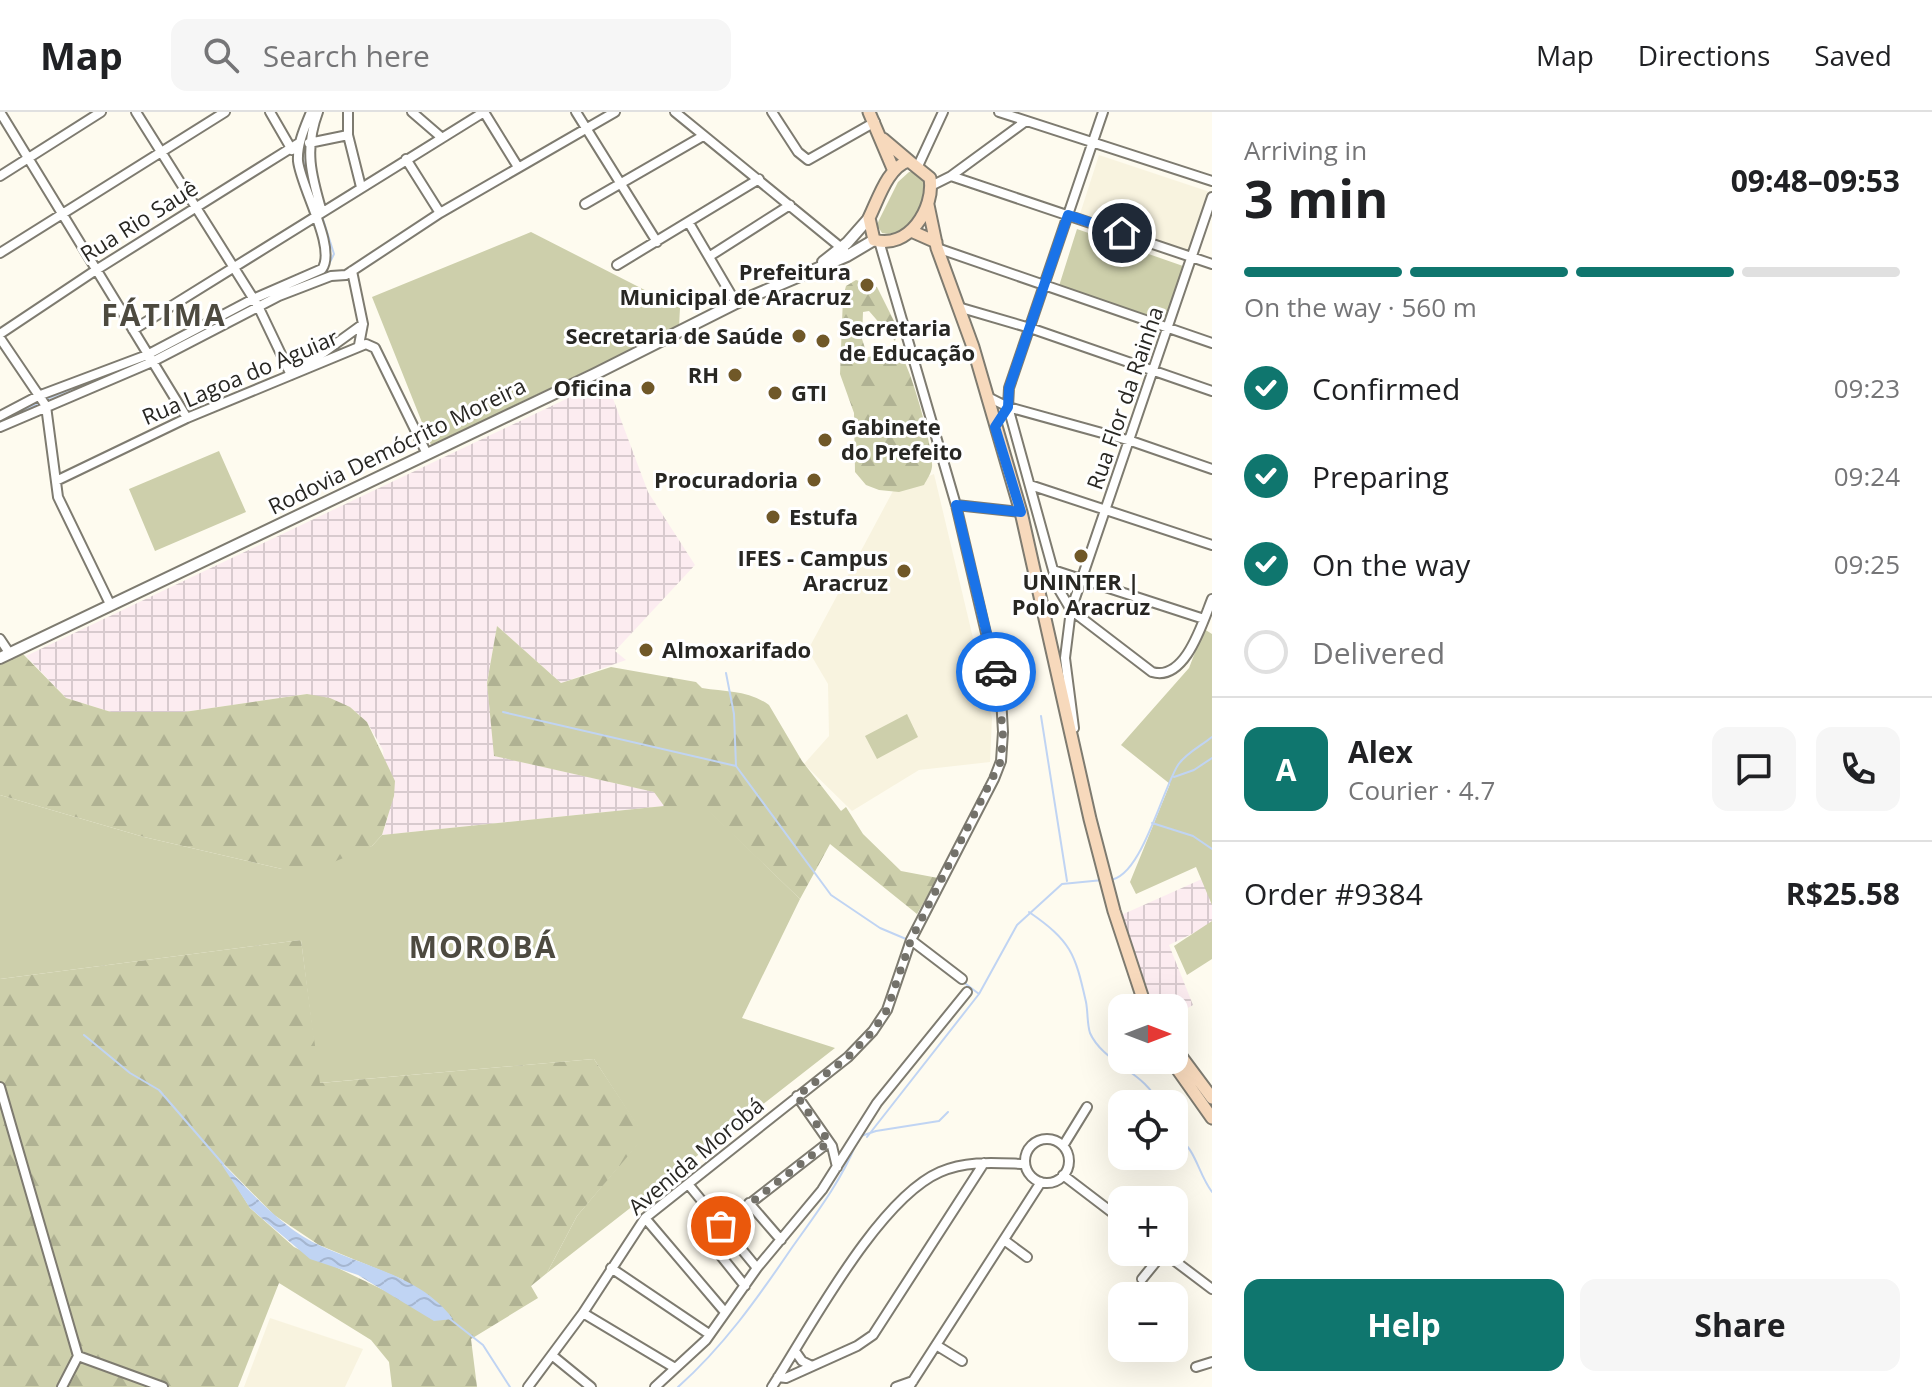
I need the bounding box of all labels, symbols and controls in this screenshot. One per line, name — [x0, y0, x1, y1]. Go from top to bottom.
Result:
search box — [171, 19, 731, 91]
text: Map — [40, 29, 123, 81]
icon: search — [199, 33, 243, 77]
text: Search here — [263, 35, 430, 76]
text: Map — [1536, 36, 1594, 74]
text: Directions — [1638, 36, 1770, 74]
text: Saved — [1814, 36, 1892, 74]
text: Arriving in — [1244, 132, 1367, 168]
text: 09:48–09:53 — [1731, 160, 1900, 201]
text: 3 min — [1244, 162, 1388, 233]
street label: Rua Rio Sauê — [74, 172, 203, 268]
pin — [1088, 199, 1156, 267]
icon: home — [1100, 211, 1144, 255]
place label: Prefeitura Municipal de Aracruz — [619, 256, 851, 311]
marker: Prefeitura Municipal de Aracruz — [858, 276, 876, 294]
text: On the way · 560 m — [1244, 289, 1477, 325]
district label: FÁTIMA — [101, 294, 227, 335]
street label: Rua Flor da Rainha — [1079, 302, 1169, 493]
place label: Secretaria de Educação — [839, 312, 975, 367]
place label: Secretaria de Saúde — [566, 320, 783, 350]
street label: Rua Lagoa do Aguiar — [137, 321, 342, 431]
marker: Secretaria de Saúde — [790, 327, 808, 345]
marker: Secretaria de Educação — [814, 332, 832, 350]
place label: RH — [688, 359, 719, 389]
marker: RH — [726, 366, 744, 384]
icon: check — [1244, 366, 1288, 410]
text: Confirmed — [1312, 368, 1460, 409]
street label: Rodovia Demócrito Moreira — [263, 370, 530, 521]
text: 09:23 — [1834, 370, 1900, 406]
place label: Oficina — [553, 372, 632, 402]
place label: GTI — [791, 377, 827, 407]
marker: Oficina — [639, 379, 657, 397]
marker: GTI — [766, 384, 784, 402]
place label: Gabinete do Prefeito — [841, 411, 962, 466]
marker: Gabinete do Prefeito — [816, 431, 834, 449]
icon: check — [1244, 454, 1288, 498]
text: Preparing — [1312, 456, 1449, 497]
text: 09:24 — [1834, 458, 1900, 494]
place label: Procuradoria — [654, 464, 798, 494]
marker: Procuradoria — [805, 471, 823, 489]
place label: Estufa — [789, 501, 858, 531]
marker: Estufa — [764, 508, 782, 526]
place label: IFES - Campus Aracruz — [737, 542, 888, 597]
icon: check — [1244, 542, 1288, 586]
text: On the way — [1312, 544, 1470, 585]
text: 09:25 — [1834, 546, 1900, 582]
marker: UNINTER | Polo Aracruz — [1072, 547, 1090, 565]
marker: IFES - Campus Aracruz — [895, 562, 913, 580]
place label: UNINTER | Polo Aracruz — [1012, 566, 1150, 621]
courier — [956, 632, 1036, 712]
text: Delivered — [1312, 632, 1445, 673]
place label: Almoxarifado — [662, 634, 811, 664]
marker: Almoxarifado — [637, 641, 655, 659]
icon: car — [974, 650, 1018, 694]
button: chat — [1712, 727, 1796, 811]
button: phone — [1816, 727, 1900, 811]
text: Alex — [1348, 731, 1413, 772]
text: A — [1276, 749, 1296, 790]
text: Courier · 4.7 — [1348, 772, 1495, 808]
text: Order #9384 — [1244, 873, 1423, 914]
text: R$25.58 — [1786, 873, 1900, 914]
district label: MOROBÁ — [409, 926, 557, 967]
north arrow — [1108, 994, 1188, 1074]
map controls — [1108, 994, 1188, 1362]
street label: Avenida Morobá — [621, 1090, 770, 1221]
button: locate — [1108, 1090, 1188, 1170]
button: + — [1108, 1186, 1188, 1266]
pin — [687, 1192, 755, 1260]
icon: bag — [699, 1204, 743, 1248]
button: Help — [1244, 1279, 1564, 1371]
button: Share — [1580, 1279, 1900, 1371]
button: − — [1108, 1282, 1188, 1362]

